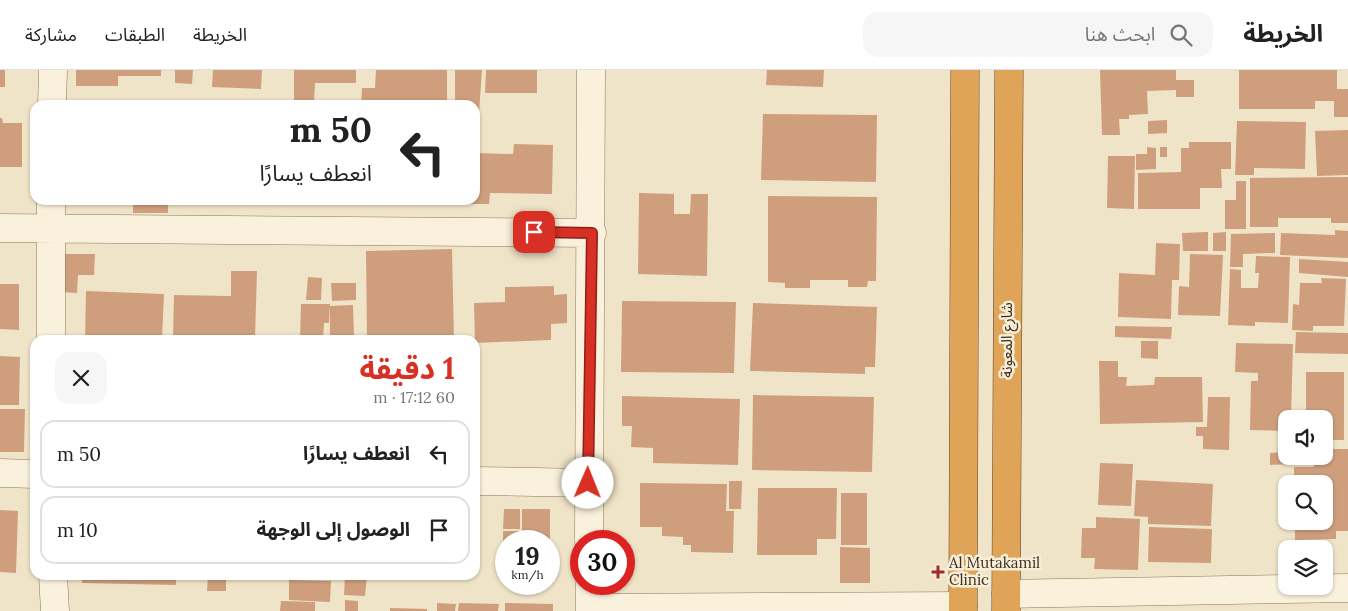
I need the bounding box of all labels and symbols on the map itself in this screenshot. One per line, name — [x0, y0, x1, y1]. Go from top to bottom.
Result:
pin — [513, 211, 555, 253]
street label: شارع المعونة — [997, 302, 1019, 378]
position arrow — [561, 456, 613, 508]
speed limit sign: 30 — [570, 530, 635, 595]
place label: Al Mutakamil Clinic — [948, 553, 1040, 589]
marker: Al Mutakamil Clinic — [931, 565, 945, 579]

